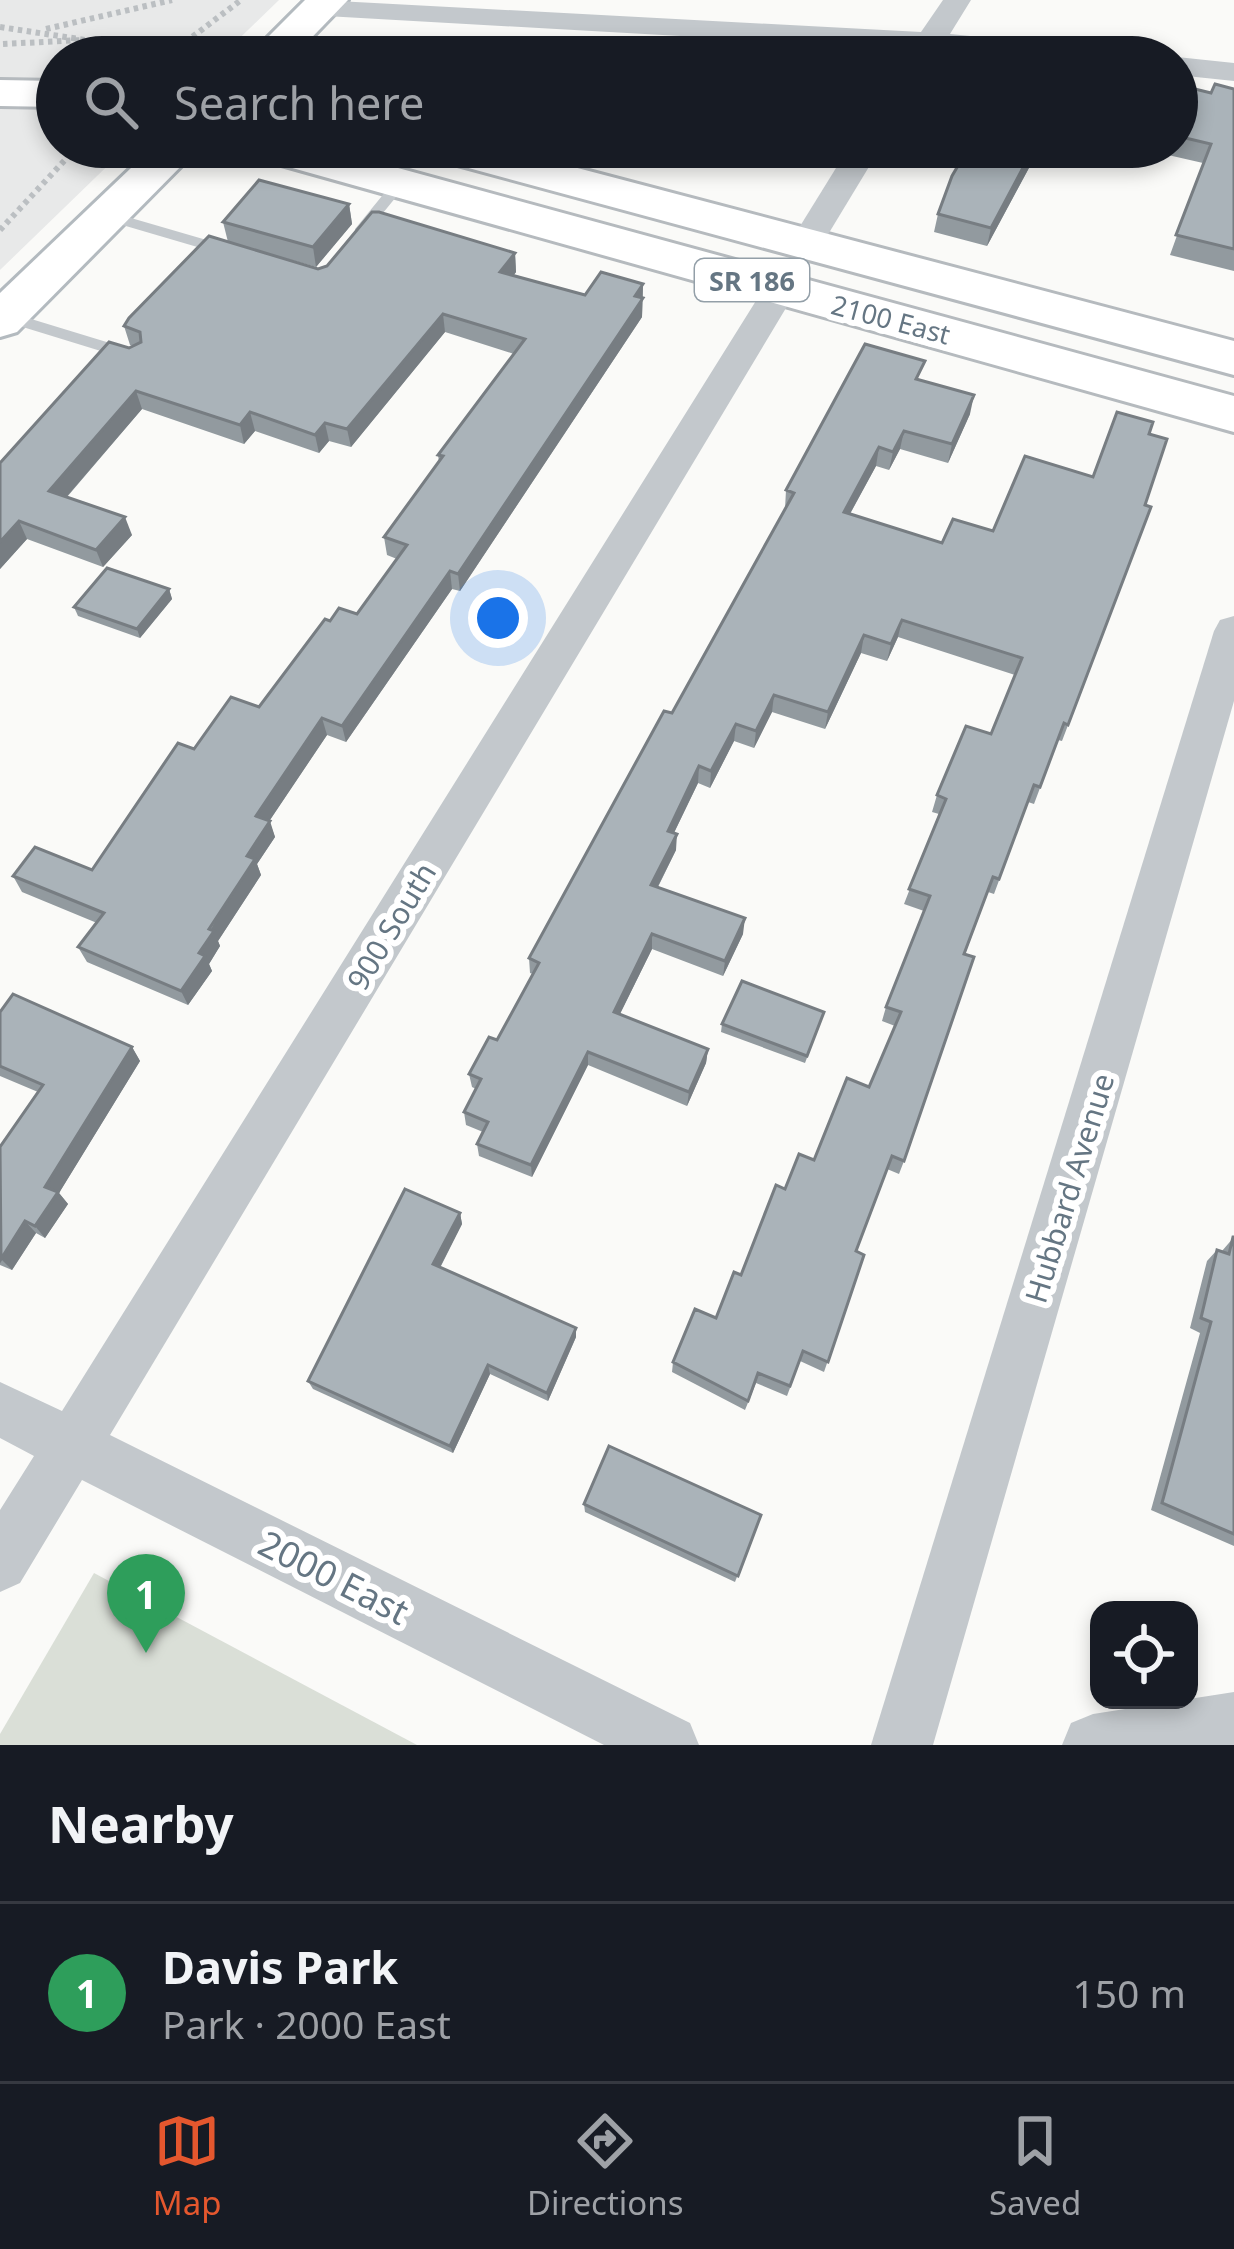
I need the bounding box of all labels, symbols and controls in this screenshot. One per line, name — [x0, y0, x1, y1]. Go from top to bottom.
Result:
search box — [36, 36, 1198, 168]
icon: search — [78, 69, 144, 135]
text: Search here — [174, 72, 424, 133]
road number: SR 186 — [695, 259, 809, 301]
street label: 2100 East — [827, 285, 955, 353]
your location — [468, 588, 528, 648]
street label: 900 South — [337, 855, 445, 997]
street label: Hubbard Avenue — [1015, 1068, 1123, 1308]
street label: 2000 East — [251, 1518, 417, 1636]
pin: 1 — [107, 1554, 185, 1653]
map controls — [1090, 1601, 1198, 1709]
button: locate — [1090, 1601, 1198, 1709]
text: Nearby — [48, 1788, 234, 1858]
text: Davis Park — [162, 1936, 398, 1997]
text: 1 — [76, 1966, 98, 2019]
text: 150 m — [1072, 1966, 1186, 2019]
text: Park · 2000 East — [162, 1997, 451, 2050]
tab: Map — [153, 2108, 221, 2225]
tab: Directions — [527, 2108, 684, 2225]
tab: Saved — [989, 2108, 1081, 2225]

